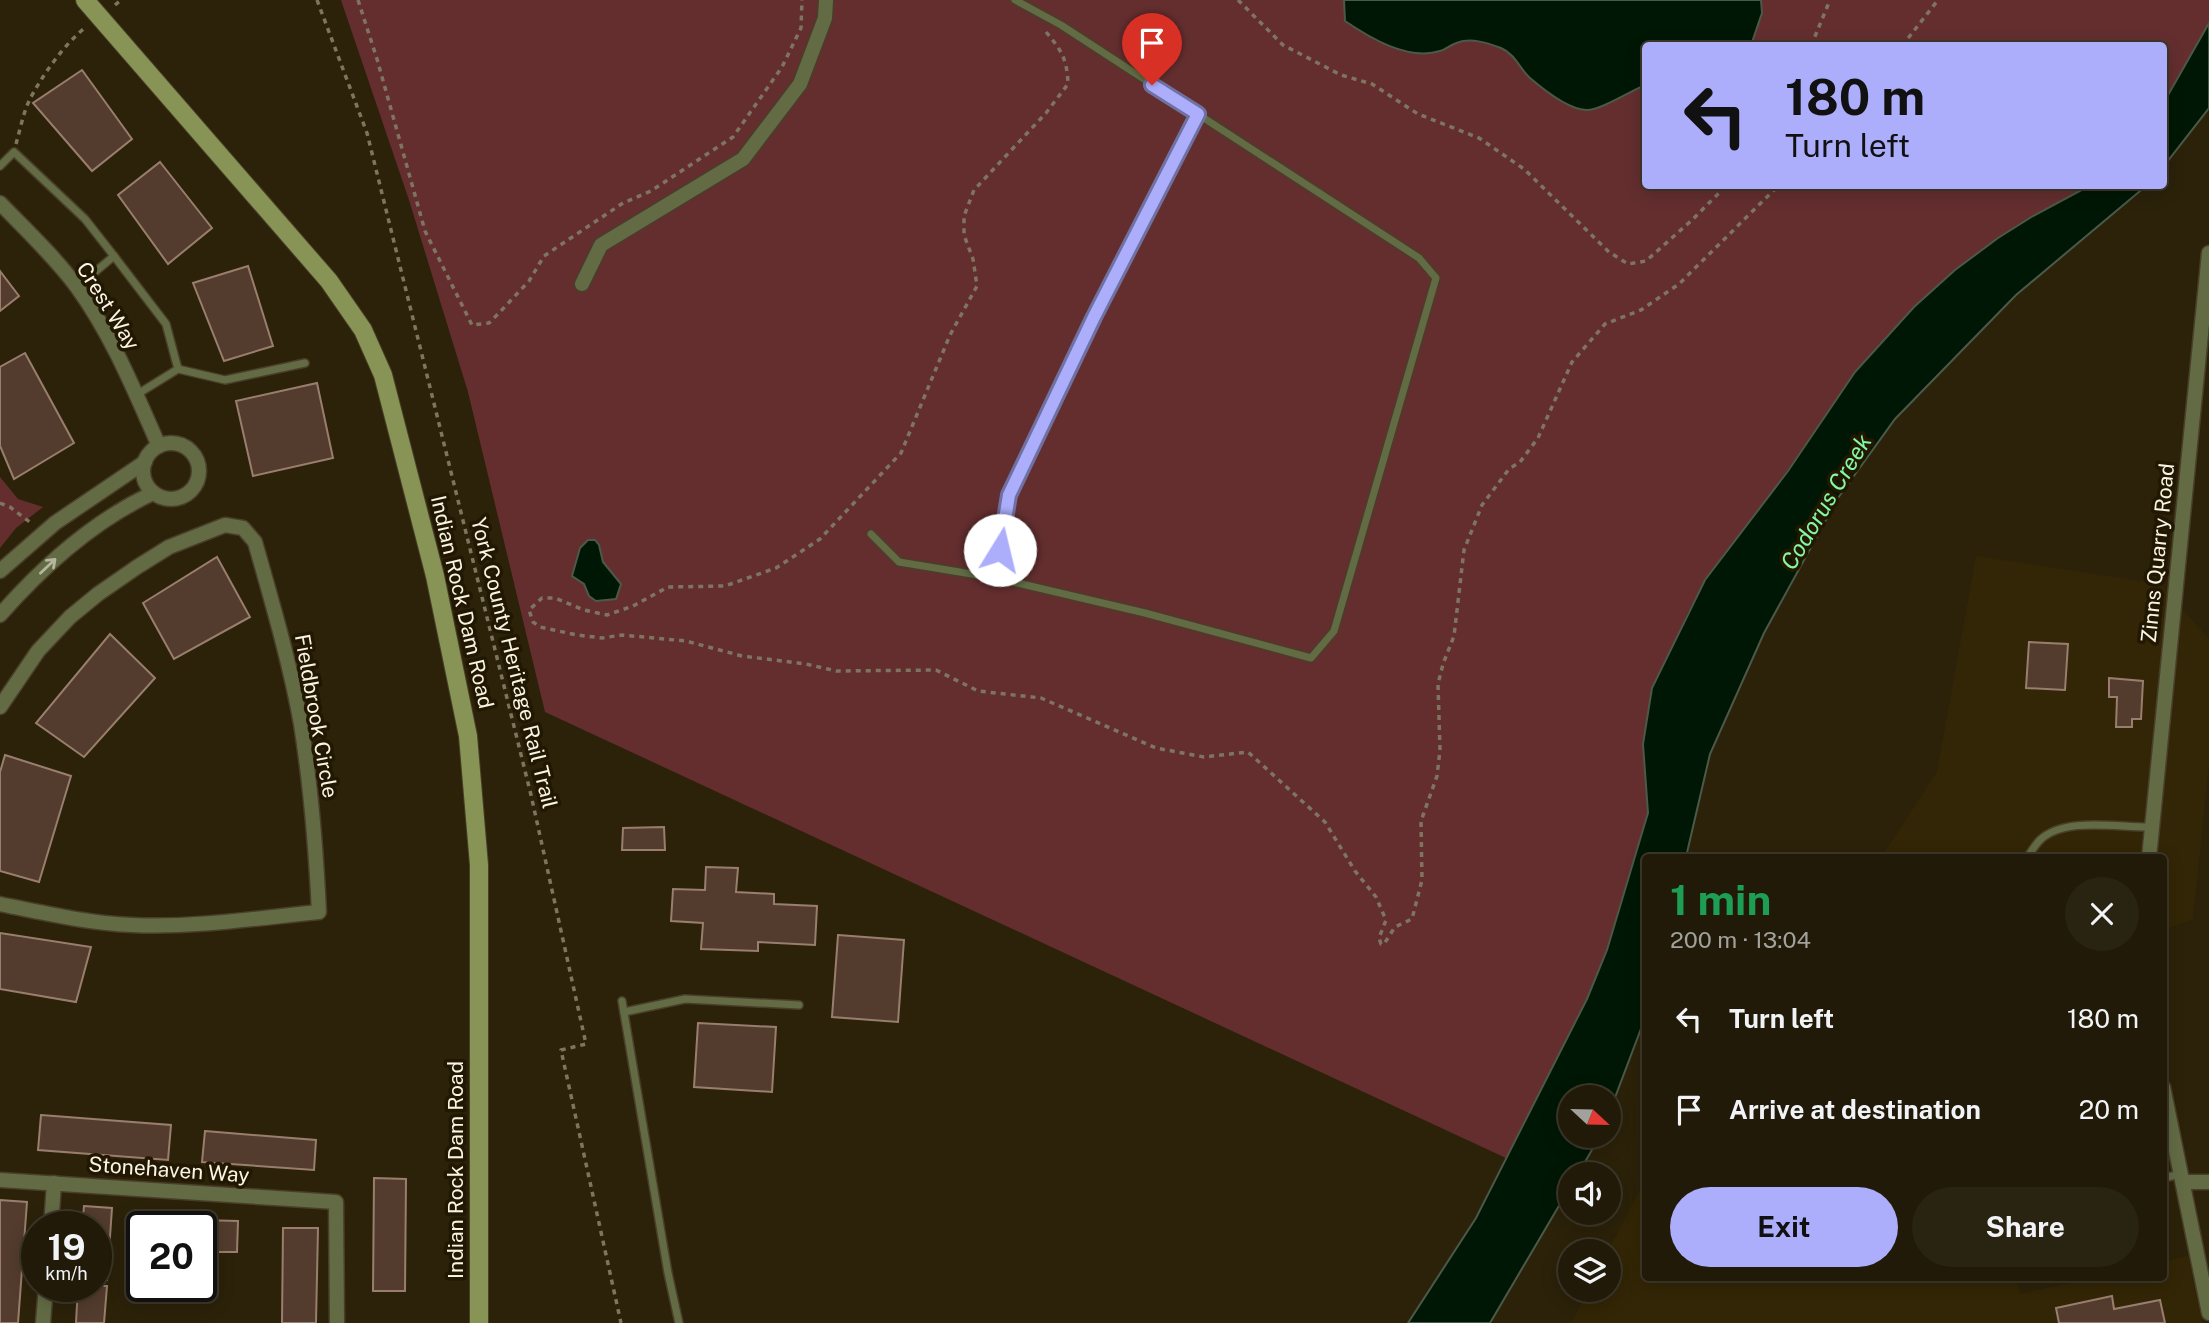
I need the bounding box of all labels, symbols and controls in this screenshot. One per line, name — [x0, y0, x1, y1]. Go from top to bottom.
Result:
pin — [1122, 13, 1182, 85]
icon: arrive — [1133, 24, 1171, 62]
text: 180 m — [1785, 68, 1925, 126]
icon: left — [1670, 70, 1761, 161]
text: Turn left — [1785, 127, 1910, 164]
street label: Crest Way — [72, 257, 145, 354]
water label: Codorus Creek — [1775, 429, 1877, 574]
street label: Zinns Quarry Road — [2136, 462, 2179, 644]
street label: Indian Rock Dam Road — [426, 493, 499, 711]
position arrow — [963, 513, 1037, 587]
street label: York County Heritage Rail Trail — [466, 515, 563, 811]
one-way arrow — [39, 558, 56, 575]
street label: Fieldbrook Circle — [290, 632, 343, 800]
text: 1 min — [1670, 875, 1771, 924]
button: close — [2065, 877, 2139, 951]
text: 200 m · 13:04 — [1670, 926, 1811, 953]
icon: left — [1670, 1000, 1708, 1038]
text: Turn left — [1729, 1003, 1834, 1034]
text: 180 m — [2067, 1003, 2139, 1034]
street label: Indian Rock Dam Road — [443, 1061, 468, 1279]
north arrow — [1558, 1085, 1620, 1148]
map controls — [1558, 1085, 1621, 1302]
icon: arrive — [1670, 1091, 1708, 1129]
text: Arrive at destination — [1729, 1094, 1981, 1125]
text: 20 m — [2079, 1094, 2139, 1125]
street label: Stonehaven Way — [88, 1151, 250, 1188]
button: sound — [1558, 1162, 1621, 1225]
button: Exit — [1670, 1187, 1898, 1267]
button: Share — [1912, 1187, 2139, 1267]
speed limit sign: 20 — [126, 1211, 217, 1302]
text: 19 — [47, 1227, 86, 1268]
button: layers — [1558, 1239, 1621, 1302]
text: km/h — [45, 1263, 88, 1284]

